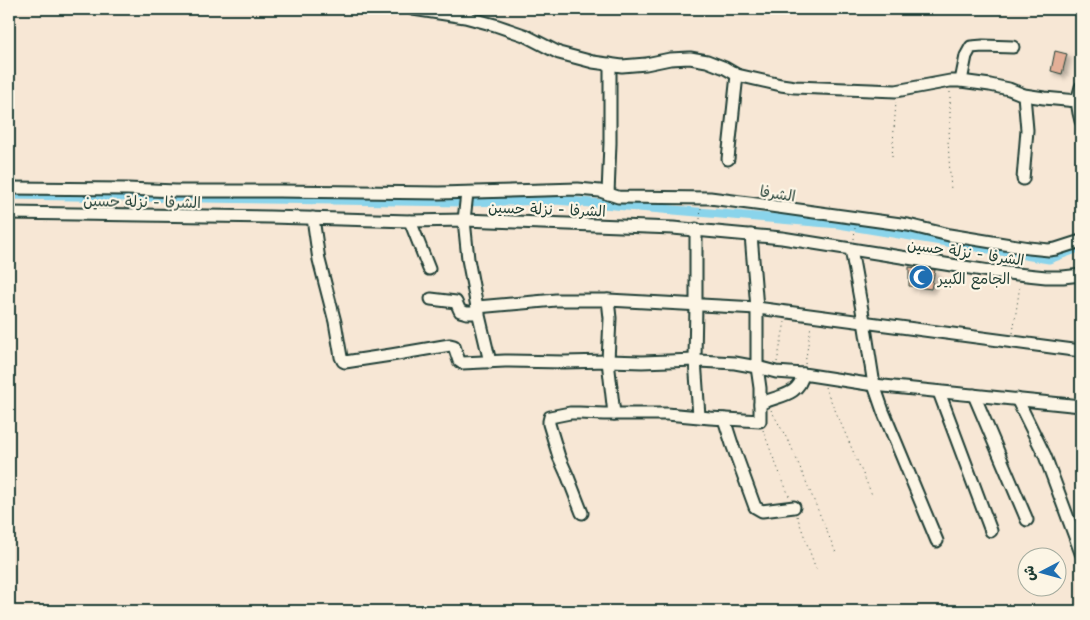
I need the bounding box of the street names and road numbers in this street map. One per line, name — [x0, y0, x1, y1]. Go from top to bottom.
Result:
street label: الشرفا — [758, 178, 798, 206]
street label: الشرفا - نزلة حسين — [83, 187, 201, 213]
street label: الشرفا - نزلة حسين — [488, 194, 606, 222]
street label: الشرفا - نزلة حسين — [906, 231, 1026, 271]

